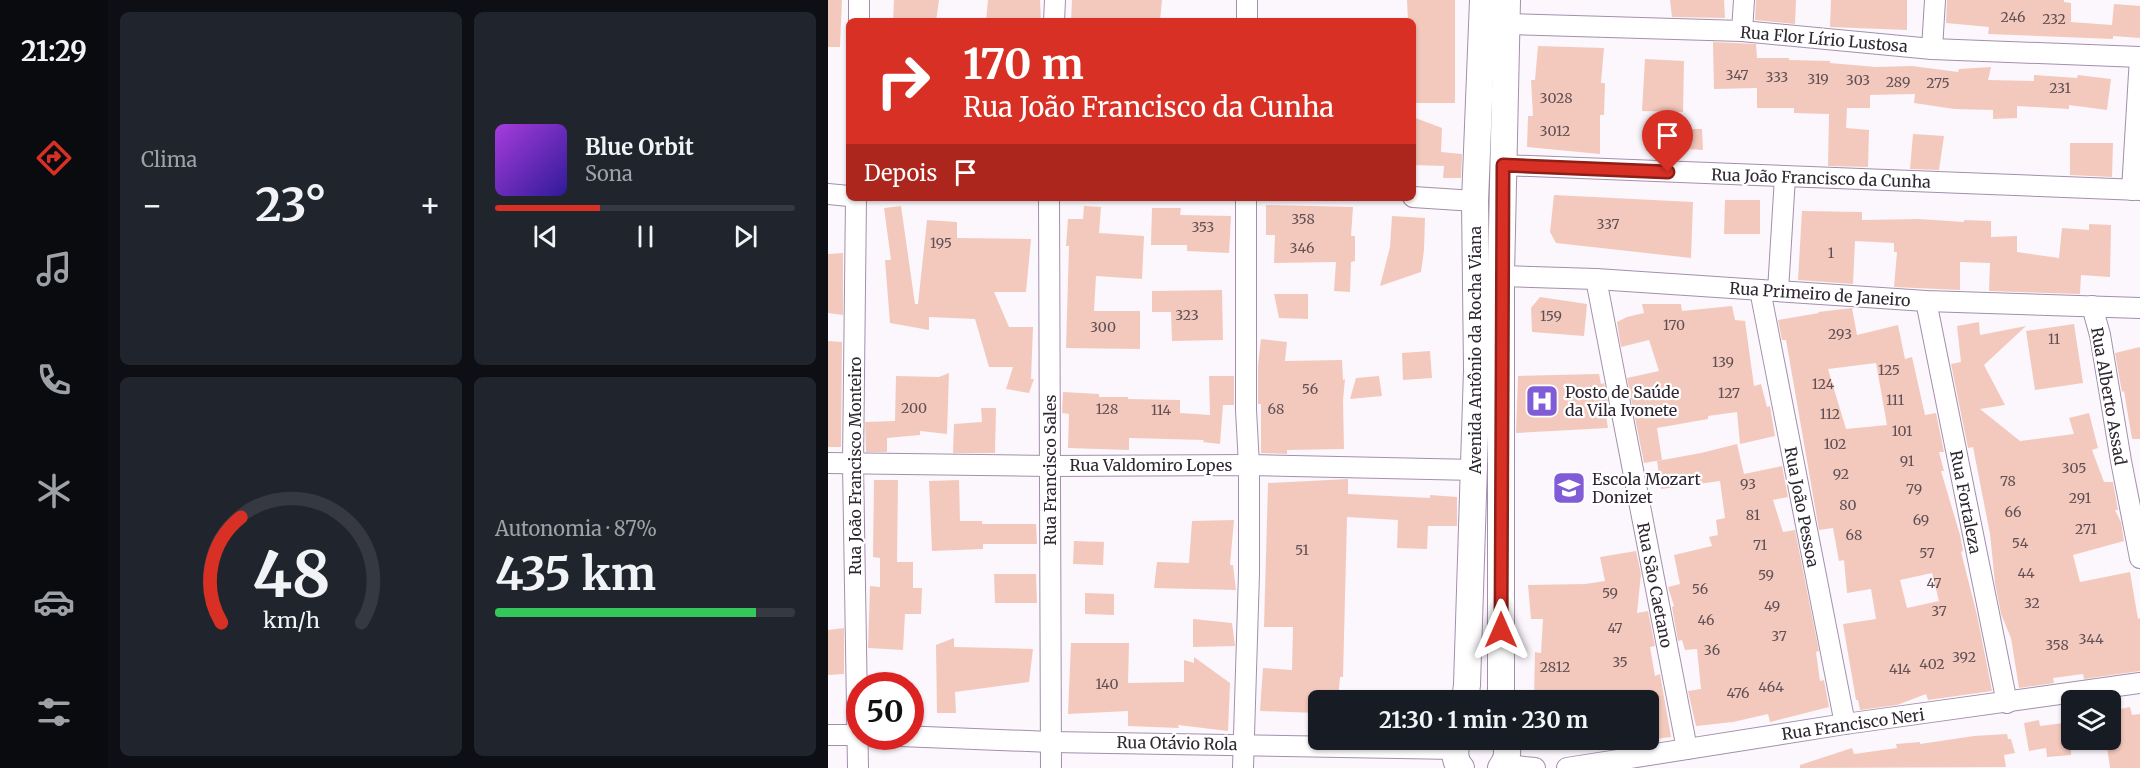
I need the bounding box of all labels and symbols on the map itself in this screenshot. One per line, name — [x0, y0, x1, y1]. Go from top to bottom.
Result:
house number: 246 — [2001, 8, 2025, 26]
house number: 232 — [2042, 10, 2066, 28]
street label: Rua Flor Lírio Lustosa — [1739, 22, 1909, 56]
house number: 347 — [1725, 66, 1749, 84]
house number: 333 — [1766, 68, 1788, 86]
house number: 319 — [1807, 70, 1829, 88]
house number: 303 — [1846, 71, 1870, 89]
house number: 289 — [1886, 73, 1910, 91]
house number: 275 — [1926, 74, 1950, 92]
house number: 231 — [2049, 79, 2071, 97]
house number: 3028 — [1540, 89, 1572, 107]
pin — [1642, 110, 1693, 172]
house number: 3012 — [1540, 122, 1570, 140]
street label: Rua João Francisco da Cunha — [1711, 164, 1932, 192]
house number: 358 — [1291, 210, 1315, 228]
house number: 337 — [1597, 215, 1619, 233]
house number: 353 — [1192, 218, 1214, 236]
street label: Avenida Antônio da Rocha Viana — [1465, 225, 1485, 475]
house number: 195 — [930, 234, 952, 252]
house number: 346 — [1290, 239, 1314, 257]
house number: 1 — [1828, 244, 1834, 262]
street label: Rua Primeiro de Janeiro — [1729, 278, 1911, 310]
house number: 323 — [1175, 306, 1199, 324]
house number: 159 — [1540, 307, 1562, 325]
house number: 170 — [1663, 316, 1685, 334]
house number: 300 — [1090, 318, 1116, 336]
house number: 293 — [1828, 325, 1852, 343]
street label: Rua Alberto Assad — [2087, 325, 2131, 467]
house number: 11 — [2048, 330, 2060, 348]
house number: 139 — [1712, 353, 1734, 371]
street label: Rua João Francisco Monteiro — [845, 357, 865, 575]
house number: 125 — [1878, 361, 1900, 379]
house number: 124 — [1812, 375, 1835, 393]
house number: 56 — [1302, 380, 1318, 398]
place label: Posto de Saúde da Vila Ivonete — [1565, 382, 1679, 420]
hospital icon: Posto de Saúde da Vila Ivonete — [1524, 383, 1560, 419]
house number: 127 — [1718, 384, 1740, 402]
house number: 111 — [1886, 391, 1904, 409]
street label: Rua Francisco Sales — [1040, 394, 1060, 545]
house number: 200 — [901, 399, 927, 417]
house number: 128 — [1096, 400, 1118, 418]
house number: 68 — [1268, 400, 1284, 418]
house number: 114 — [1151, 401, 1171, 419]
house number: 112 — [1820, 405, 1840, 423]
house number: 101 — [1892, 422, 1912, 440]
house number: 102 — [1824, 435, 1846, 453]
street label: Rua João Pessoa — [1781, 445, 1824, 569]
street label: Rua Fortaleza — [1946, 449, 1986, 556]
house number: 91 — [1900, 452, 1914, 470]
street label: Rua Valdomiro Lopes — [1070, 455, 1233, 475]
house number: 305 — [2062, 459, 2086, 477]
house number: 92 — [1833, 465, 1849, 483]
place label: Escola Mozart Donizet — [1592, 469, 1701, 507]
school or university icon: Escola Mozart Donizet — [1551, 470, 1587, 506]
house number: 78 — [2000, 472, 2016, 490]
house number: 93 — [1740, 475, 1756, 493]
house number: 79 — [1906, 480, 1922, 498]
house number: 291 — [2069, 489, 2091, 507]
house number: 80 — [1839, 496, 1857, 514]
house number: 66 — [2005, 503, 2021, 521]
house number: 81 — [1746, 506, 1760, 524]
house number: 69 — [1913, 511, 1929, 529]
house number: 271 — [2075, 520, 2097, 538]
street label: Rua São Caetano — [1633, 521, 1677, 649]
house number: 68 — [1846, 526, 1862, 544]
house number: 54 — [2012, 534, 2029, 552]
house number: 71 — [1753, 536, 1767, 554]
house number: 51 — [1295, 541, 1309, 559]
house number: 57 — [1919, 544, 1935, 562]
house number: 44 — [2017, 564, 2035, 582]
house number: 59 — [1758, 566, 1774, 584]
house number: 47 — [1926, 574, 1942, 592]
house number: 56 — [1692, 580, 1708, 598]
house number: 59 — [1602, 584, 1618, 602]
house number: 32 — [2024, 594, 2040, 612]
house number: 49 — [1764, 597, 1780, 615]
position arrow — [1469, 598, 1533, 662]
house number: 37 — [1931, 602, 1947, 620]
house number: 46 — [1698, 611, 1714, 629]
house number: 47 — [1607, 619, 1623, 637]
house number: 37 — [1771, 627, 1787, 645]
house number: 344 — [2078, 630, 2104, 648]
house number: 358 — [2045, 636, 2069, 654]
house number: 36 — [1704, 641, 1720, 659]
house number: 392 — [1952, 648, 1976, 666]
house number: 35 — [1612, 653, 1628, 671]
house number: 402 — [1919, 655, 1945, 673]
house number: 2812 — [1540, 658, 1570, 676]
house number: 414 — [1889, 660, 1911, 678]
speed limit sign: 50 — [846, 672, 924, 750]
house number: 140 — [1095, 675, 1119, 693]
house number: 464 — [1758, 678, 1784, 696]
house number: 476 — [1727, 684, 1749, 702]
street label: Rua Francisco Neri — [1780, 704, 1926, 744]
street label: Rua Otávio Rola — [1116, 732, 1238, 754]

